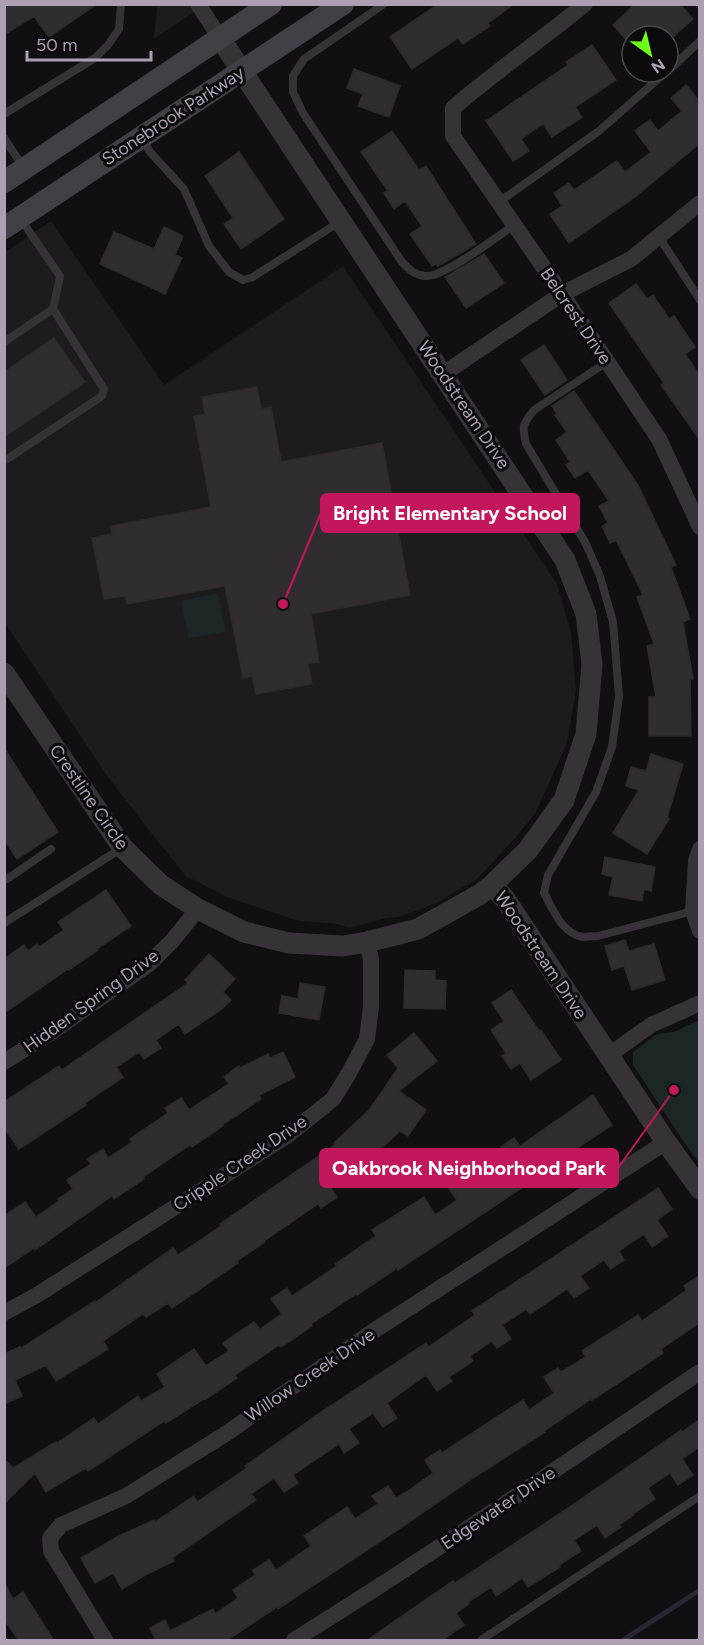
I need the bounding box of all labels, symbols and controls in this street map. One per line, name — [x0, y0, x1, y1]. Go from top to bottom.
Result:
scale bar — [27, 24, 152, 62]
north arrow — [620, 24, 680, 84]
text: 50 m — [36, 34, 78, 56]
text: N — [648, 55, 669, 77]
street label: Stonebrook Parkway — [98, 61, 249, 170]
street label: Belcrest Drive — [536, 264, 616, 369]
street label: Woodstream Drive — [413, 337, 515, 473]
callout: Bright Elementary School — [321, 494, 579, 532]
text: Bright Elementary School — [333, 501, 567, 525]
street label: Crestline Circle — [45, 740, 133, 854]
street label: Woodstream Drive — [490, 887, 592, 1023]
street label: Hidden Spring Drive — [19, 944, 163, 1057]
street label: Cripple Creek Drive — [169, 1110, 311, 1216]
callout: Oakbrook Neighborhood Park — [320, 1149, 618, 1187]
text: Oakbrook Neighborhood Park — [332, 1156, 606, 1180]
street label: Willow Creek Drive — [241, 1323, 379, 1427]
street label: Edgewater Drive — [437, 1462, 559, 1554]

